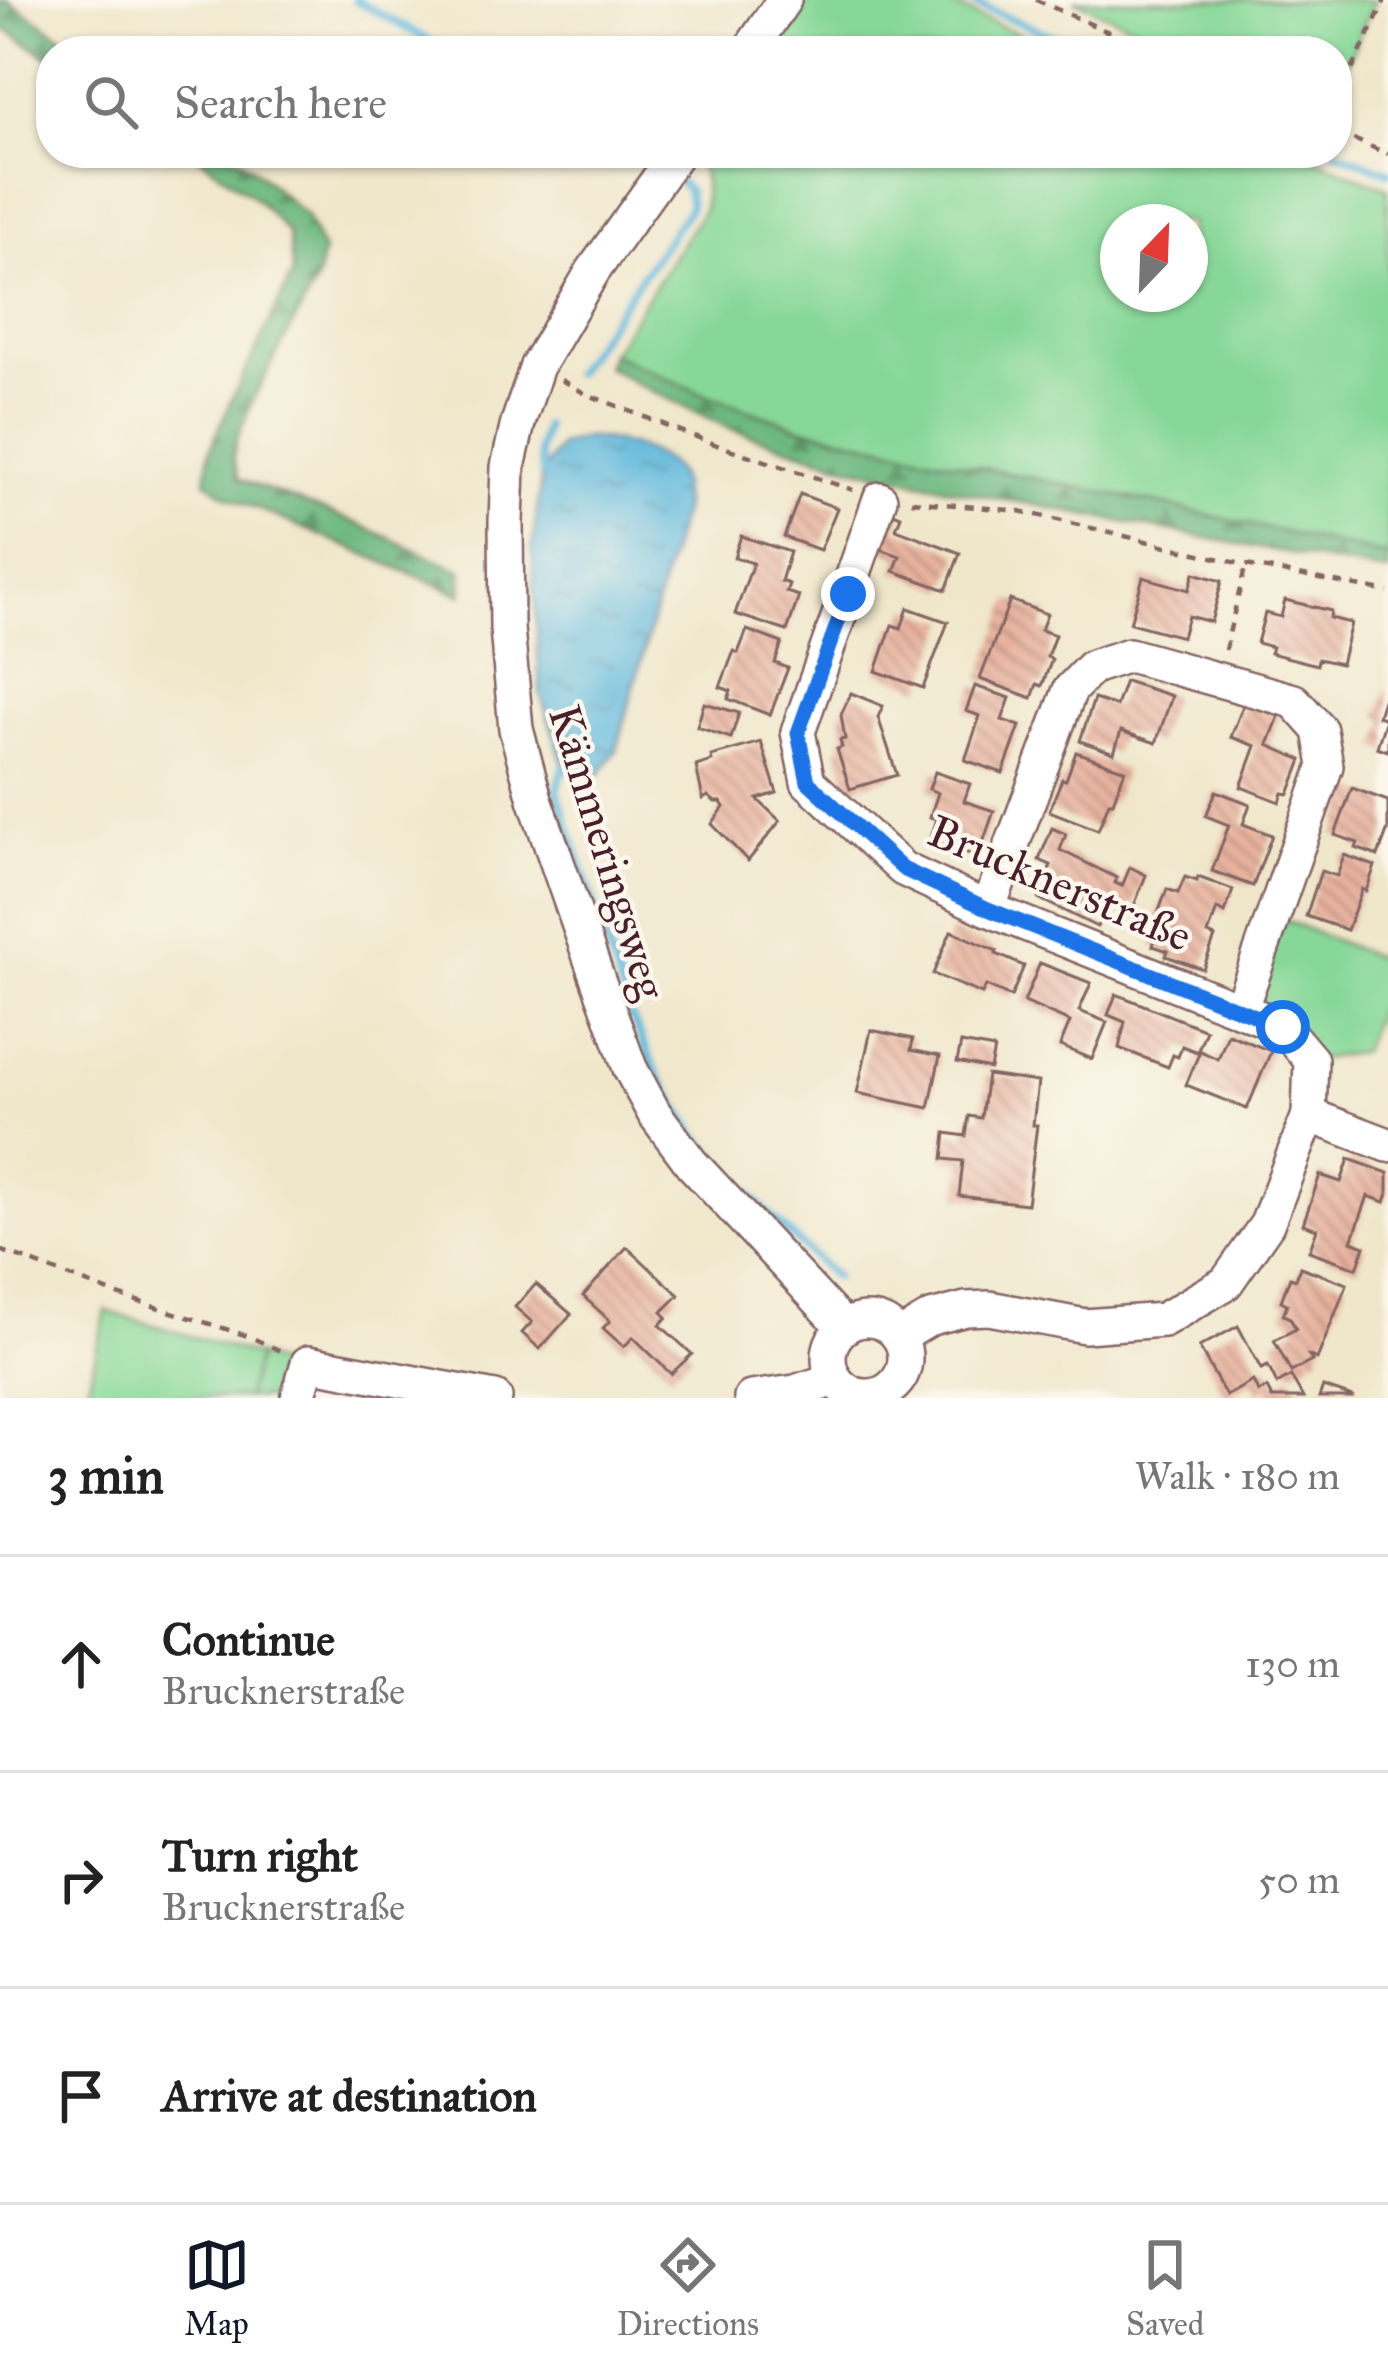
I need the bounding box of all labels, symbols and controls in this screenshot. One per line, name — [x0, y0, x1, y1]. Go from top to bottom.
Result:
search box — [36, 36, 1352, 168]
icon: search — [78, 69, 144, 135]
text: Search here — [174, 75, 387, 130]
north arrow — [1100, 204, 1208, 312]
route end — [821, 567, 875, 621]
street label: Kämmeringsweg — [537, 698, 679, 1007]
street label: Brucknerstraße — [920, 803, 1200, 963]
route start — [1256, 1000, 1310, 1054]
text: 3 min — [48, 1445, 164, 1507]
text: Walk · 180 m — [1134, 1452, 1340, 1500]
text: Continue — [162, 1612, 335, 1667]
icon: ahead — [48, 1631, 114, 1697]
text: 130 m — [1245, 1640, 1340, 1688]
text: Brucknerstraße — [162, 1667, 405, 1715]
text: Turn right — [162, 1828, 358, 1883]
icon: right — [48, 1847, 114, 1913]
text: 50 m — [1258, 1856, 1340, 1904]
text: Brucknerstraße — [162, 1883, 405, 1931]
icon: arrive — [48, 2063, 114, 2129]
text: Arrive at destination — [162, 2068, 537, 2123]
tab: Map — [184, 2232, 250, 2344]
tab: Directions — [617, 2232, 759, 2344]
tab: Saved — [1126, 2232, 1204, 2344]

